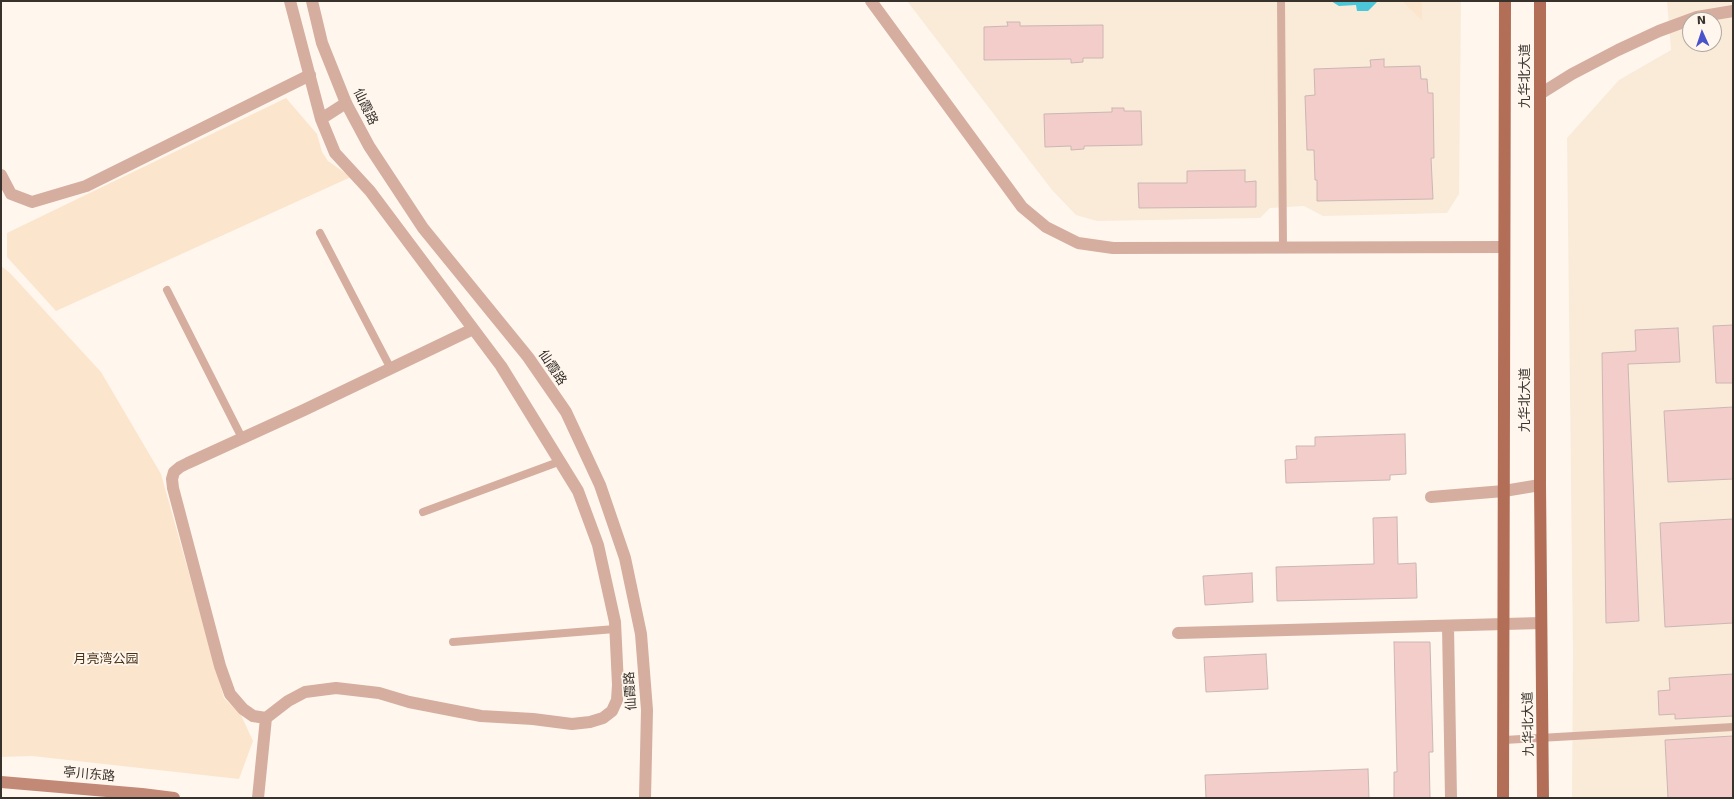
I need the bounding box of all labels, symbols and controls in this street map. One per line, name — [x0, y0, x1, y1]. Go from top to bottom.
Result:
north arrow — [1682, 12, 1722, 52]
text: N — [1696, 14, 1706, 27]
street label: 九华北大道 — [1518, 44, 1534, 108]
street label: 仙霞路 — [349, 86, 381, 128]
street label: 仙霞路 — [535, 347, 569, 389]
street label: 九华北大道 — [1518, 368, 1534, 432]
park label: 月亮湾公园 — [74, 652, 138, 668]
street label: 仙霞路 — [622, 671, 640, 711]
street label: 九华北大道 — [1521, 691, 1537, 757]
street label: 亭川东路 — [62, 765, 116, 785]

